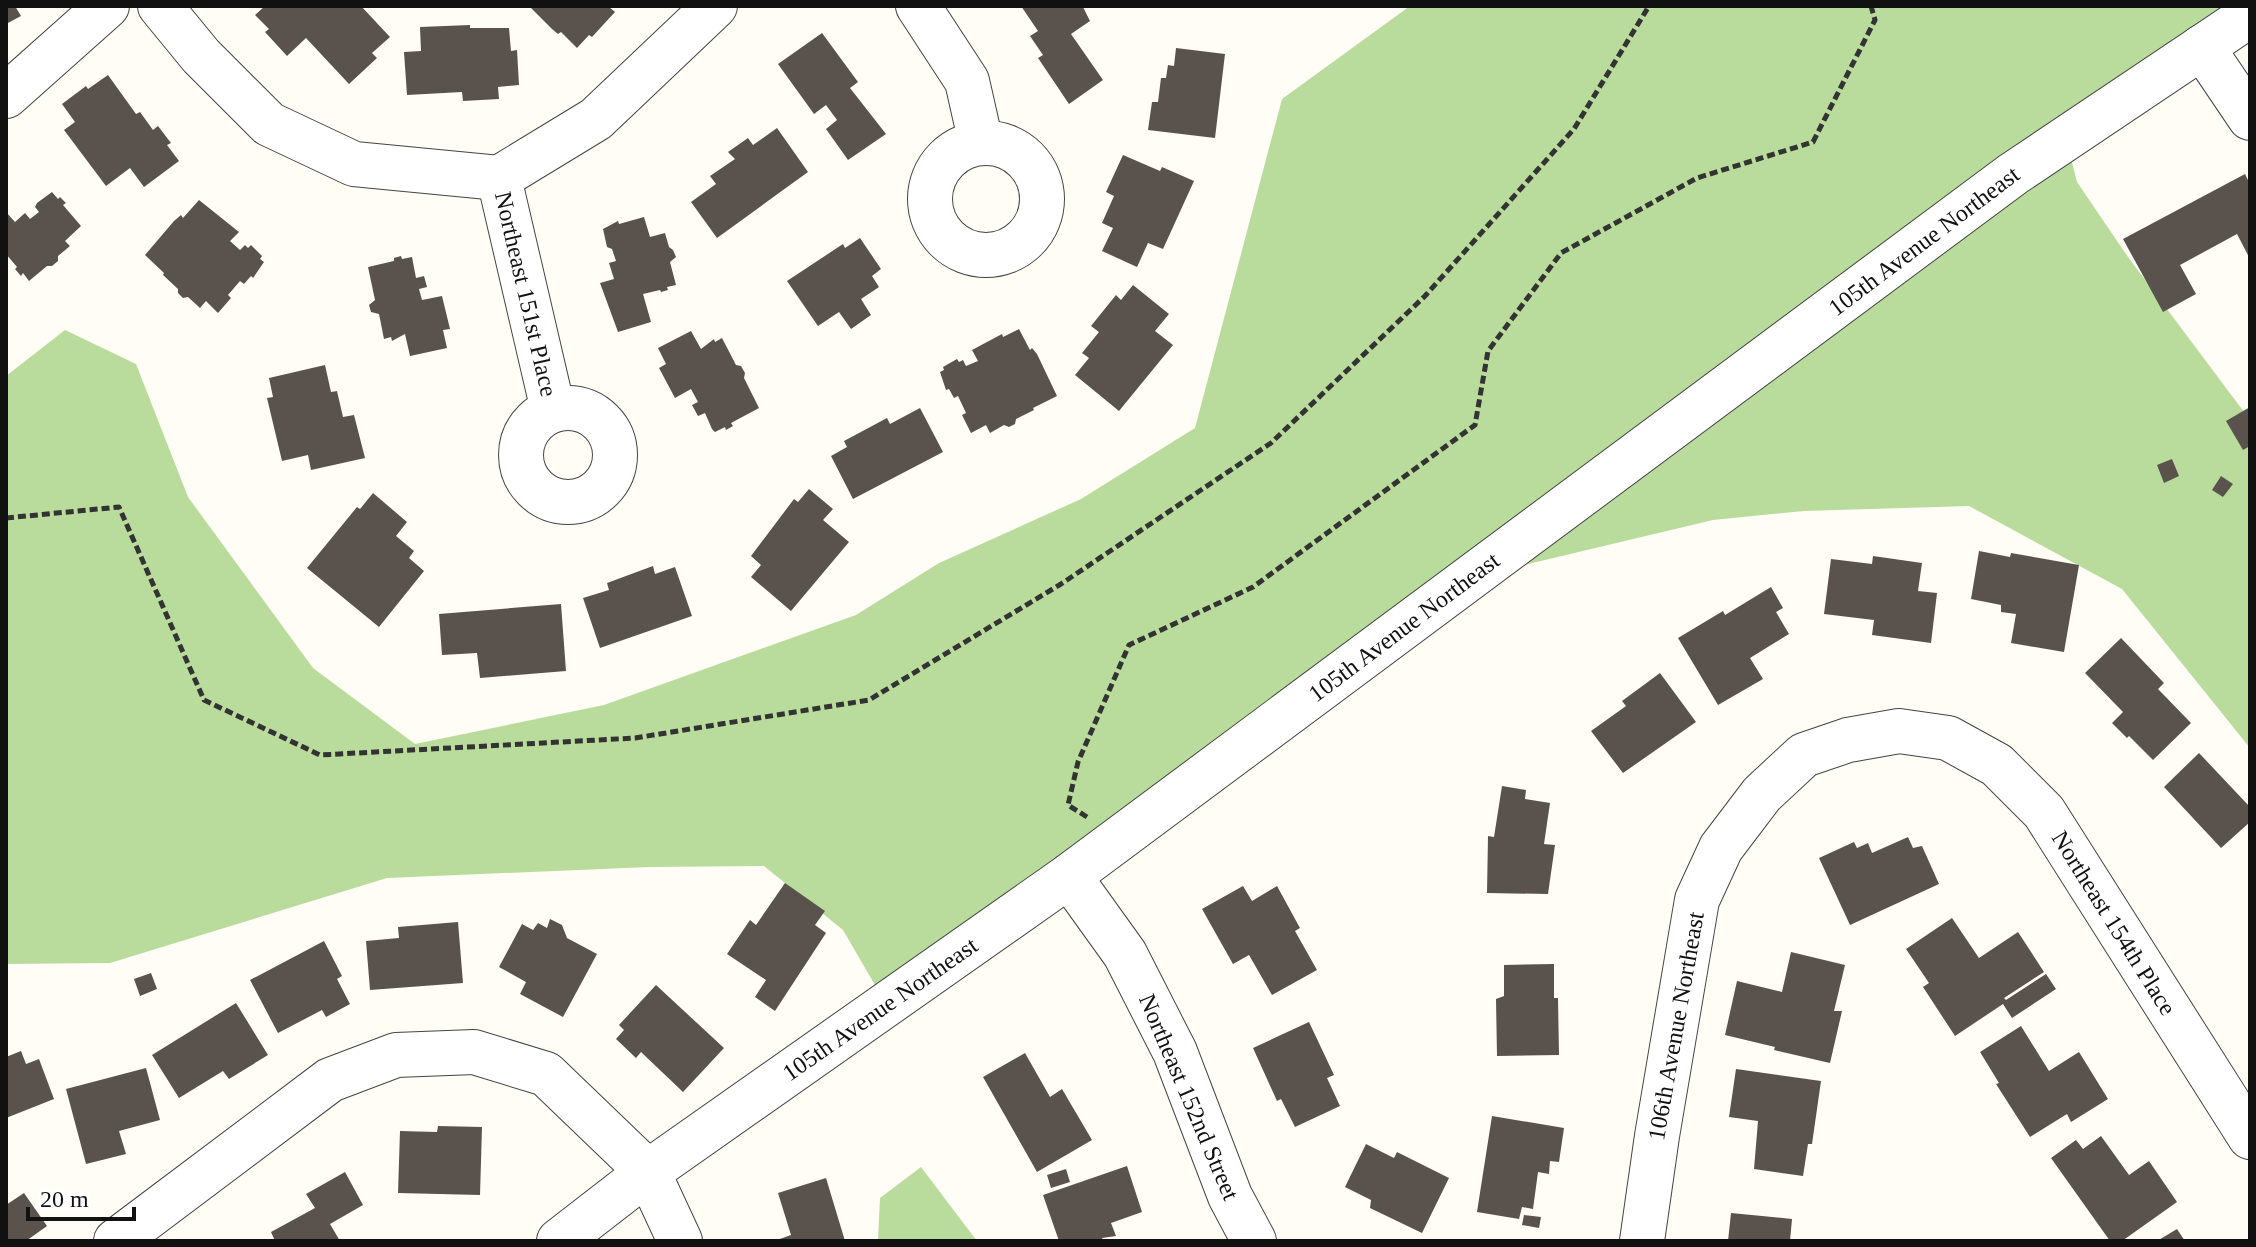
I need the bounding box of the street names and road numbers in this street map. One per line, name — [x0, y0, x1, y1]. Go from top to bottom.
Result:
street label: 105th Avenue Northeast — [1824, 161, 2025, 321]
street label: Northeast 151st Place — [490, 189, 562, 399]
street label: 105th Avenue Northeast — [1304, 547, 1505, 707]
street label: Northeast 154th Place — [2047, 826, 2181, 1020]
street label: 106th Avenue Northeast — [1643, 909, 1709, 1142]
street label: 105th Avenue Northeast — [778, 932, 983, 1086]
street label: Northeast 152nd Street — [1134, 990, 1244, 1204]

